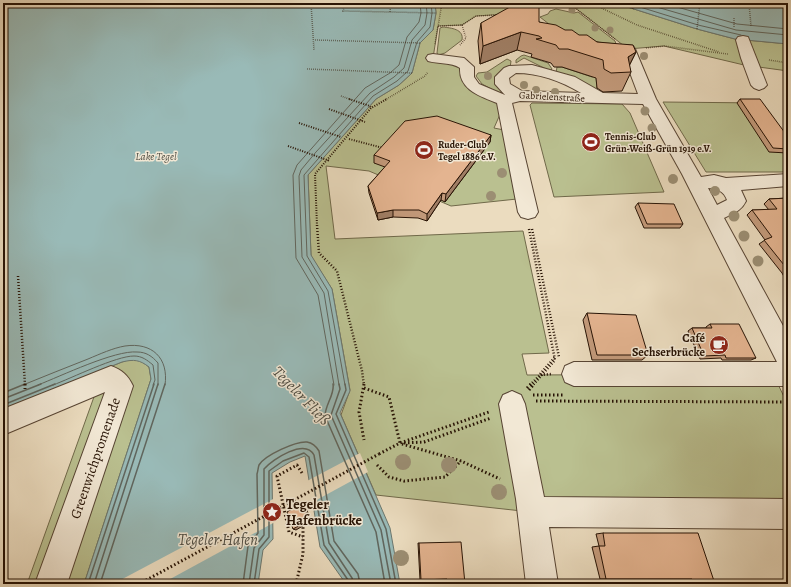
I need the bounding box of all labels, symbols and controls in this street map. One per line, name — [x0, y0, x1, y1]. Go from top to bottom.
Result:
street label: Gabrielenstraße — [519, 88, 586, 105]
place label: Tennis-Club Grün-Weiß-Grün 1919 e.V. — [605, 130, 712, 155]
sports icon: Tennis-Club Grün-Weiß-Grün 1919 e.V. — [580, 131, 602, 153]
place label: Ruder-Club Tegel 1886 e.V. — [438, 138, 496, 163]
sports icon: Ruder-Club Tegel 1886 e.V. — [413, 139, 435, 161]
water label: Lake Tegel — [135, 149, 177, 164]
place label: Café Sechserbrücke — [632, 330, 705, 360]
cafe icon: Café Sechserbrücke — [708, 334, 730, 356]
water label: Tegeler Fließ — [268, 361, 335, 430]
street label: Greenwichpromenade — [66, 395, 125, 521]
place label: Tegeler Hafenbrücke — [286, 495, 363, 530]
place icon: Tegeler Hafenbrücke — [261, 501, 283, 523]
water label: Tegeler Hafen — [178, 529, 258, 551]

